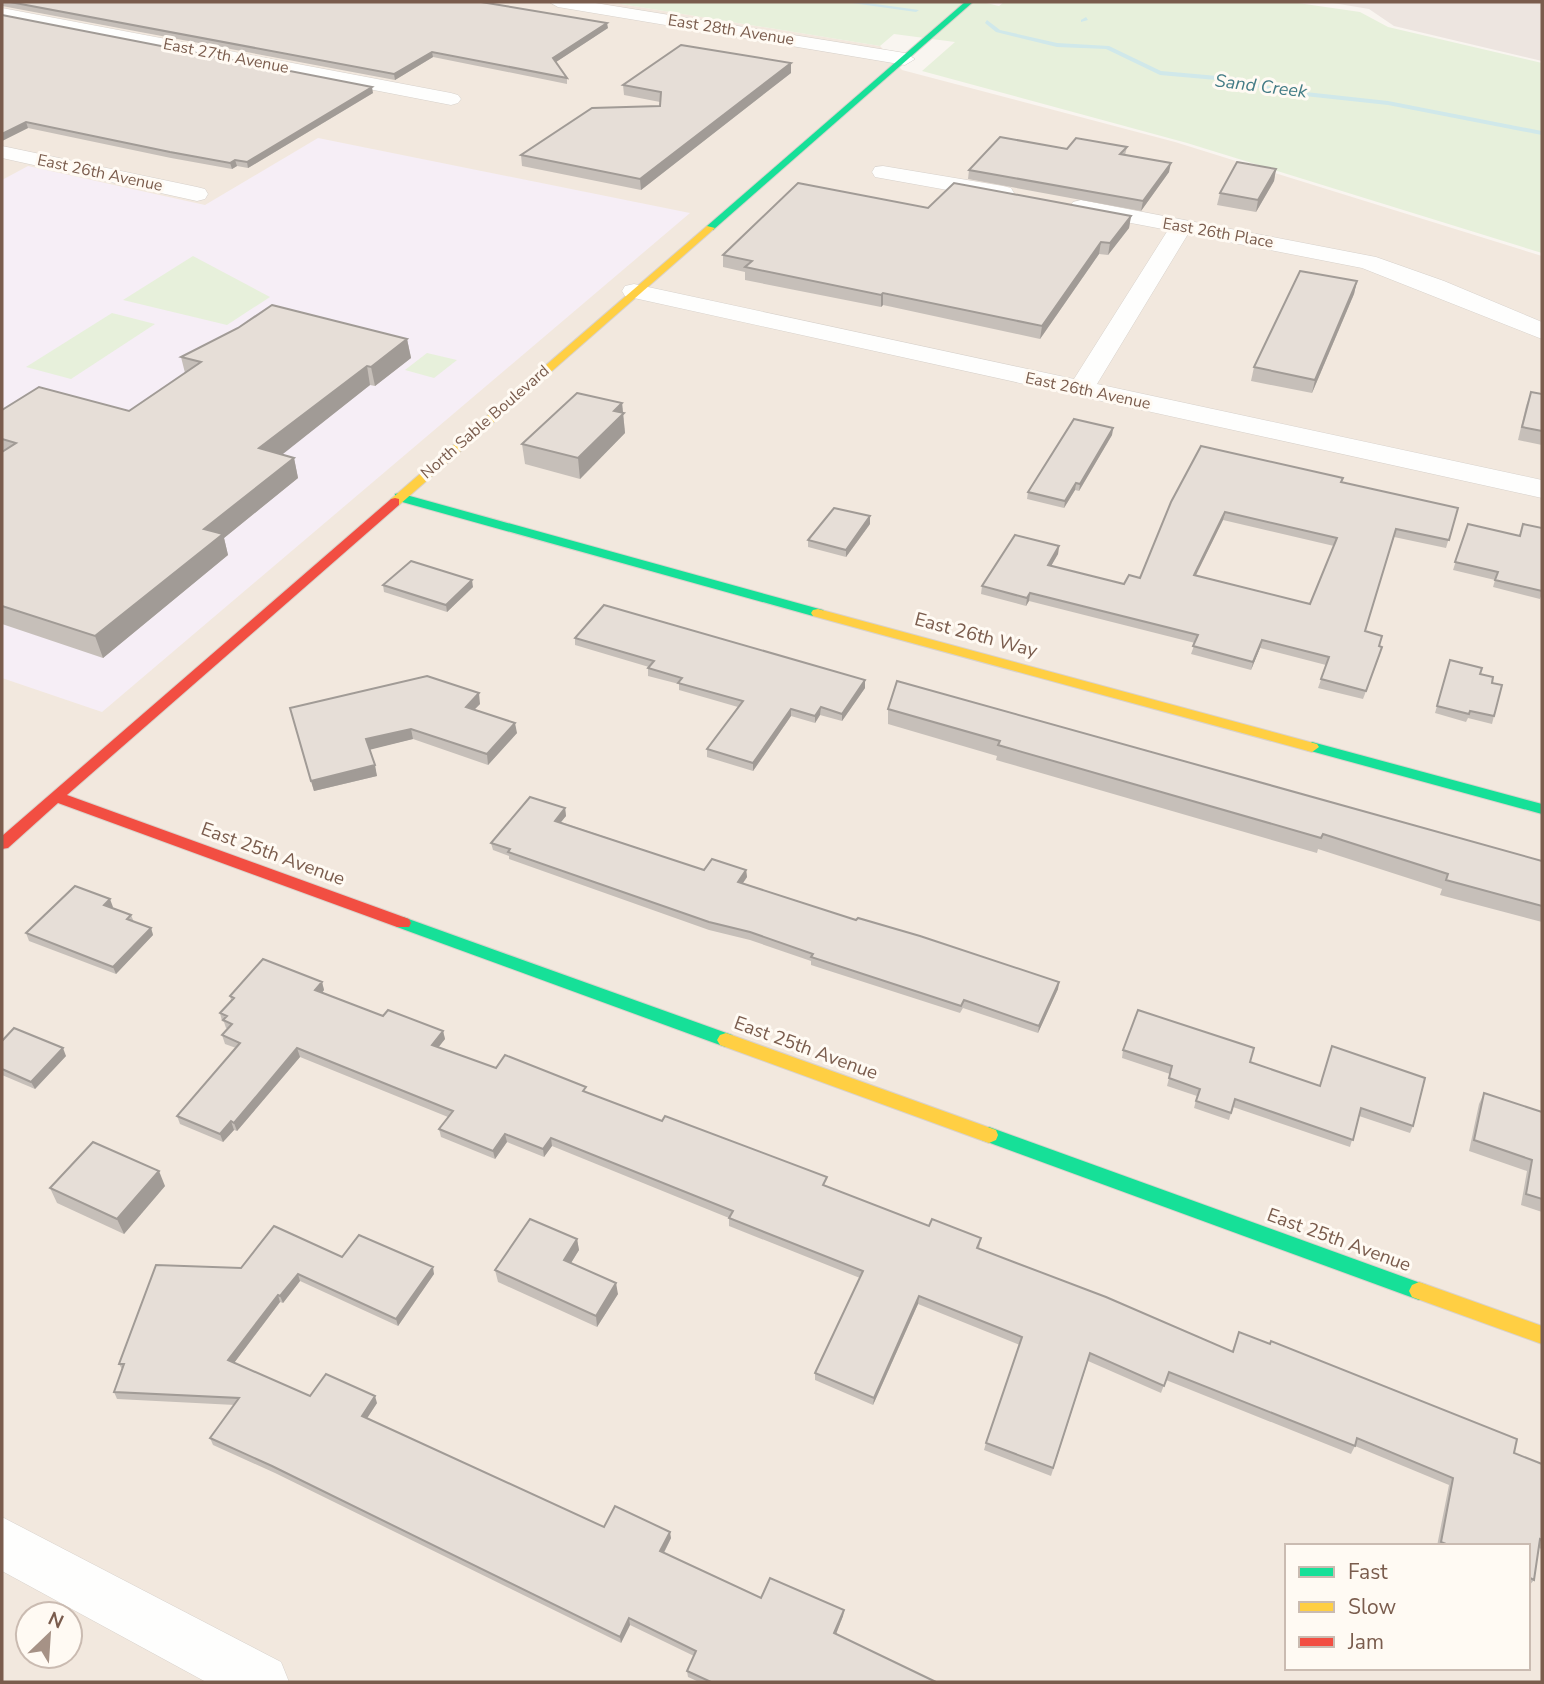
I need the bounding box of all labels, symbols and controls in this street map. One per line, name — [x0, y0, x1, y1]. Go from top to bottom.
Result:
street label: East 28th Avenue — [666, 9, 796, 51]
street label: East 27th Avenue — [161, 33, 291, 79]
water label: Sand Creek — [1214, 68, 1309, 104]
street label: East 26th Avenue — [35, 149, 165, 197]
street label: East 26th Place — [1161, 212, 1275, 254]
street label: North Sable Boulevard — [416, 360, 554, 484]
street label: East 26th Avenue — [1023, 367, 1153, 415]
street label: East 26th Way — [912, 606, 1041, 664]
street label: East 25th Avenue — [197, 816, 349, 892]
street label: East 25th Avenue — [730, 1010, 882, 1086]
street label: East 25th Avenue — [1263, 1202, 1415, 1278]
legend — [1285, 1544, 1530, 1670]
text: Fast — [1348, 1558, 1388, 1586]
text: Slow — [1348, 1593, 1397, 1621]
north arrow — [14, 1600, 84, 1670]
text: N — [44, 1606, 68, 1635]
text: Jam — [1347, 1628, 1384, 1656]

